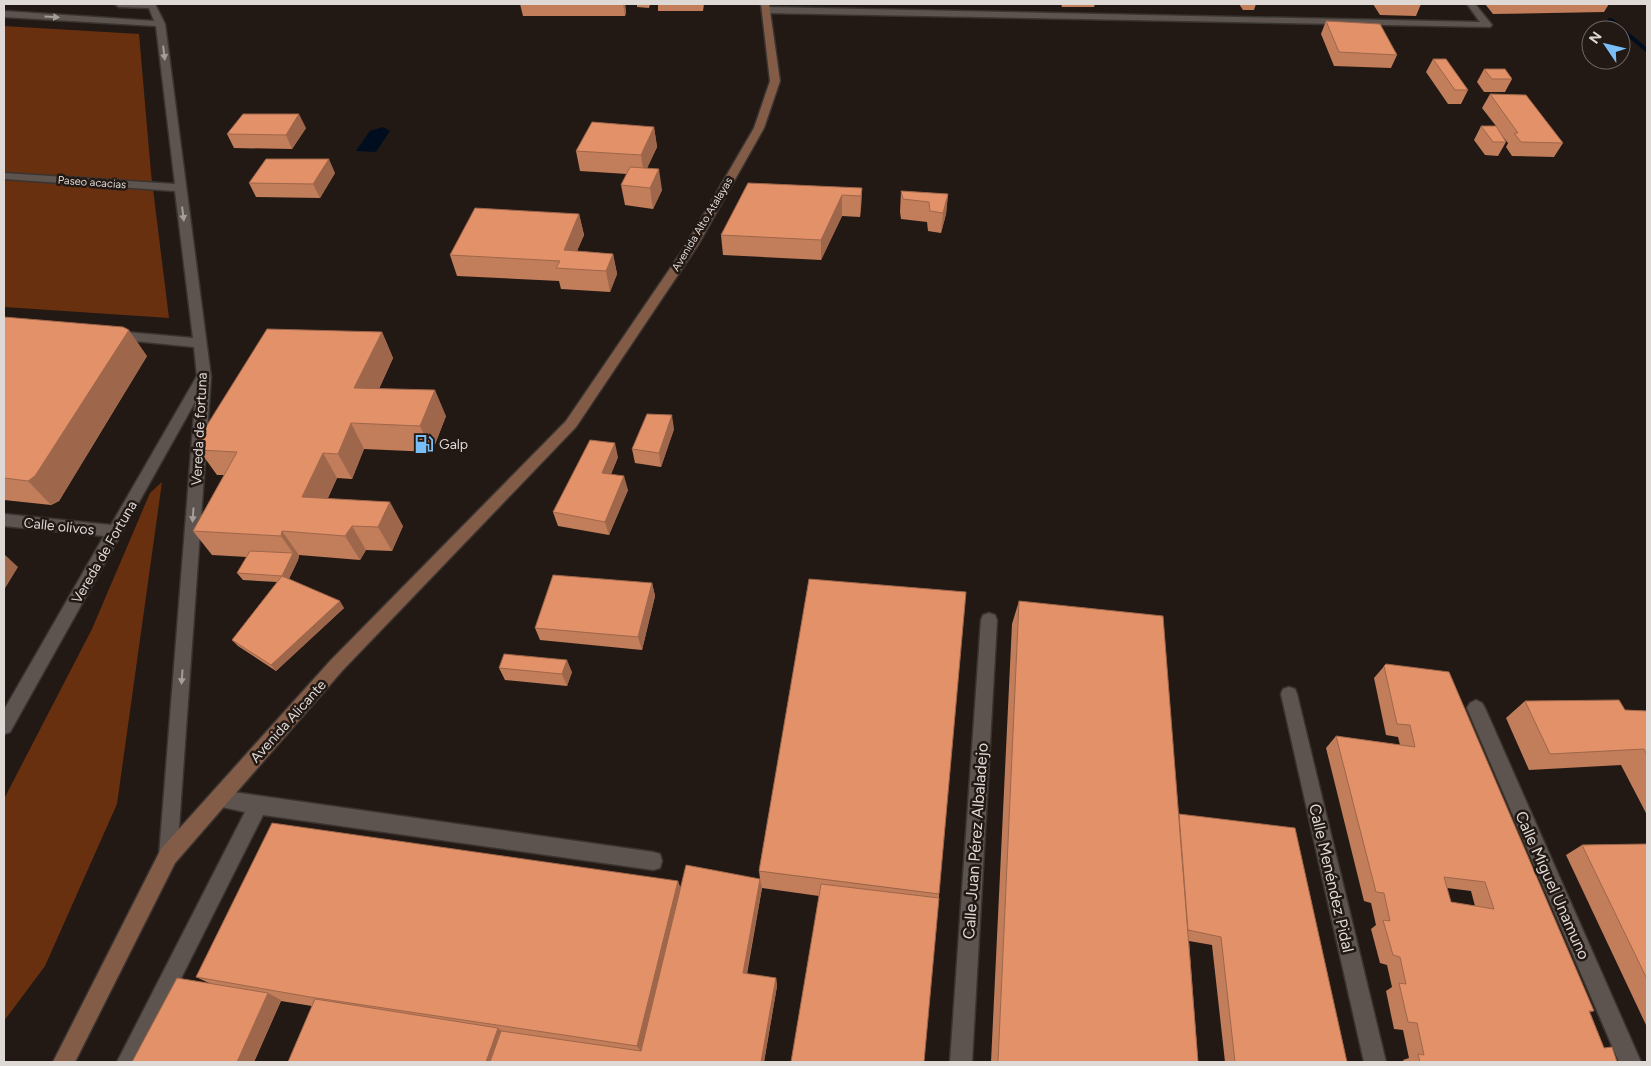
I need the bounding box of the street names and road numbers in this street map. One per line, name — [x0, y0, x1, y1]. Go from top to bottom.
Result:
street label: Paseo acacias — [57, 174, 127, 191]
street label: Avenida Alto Atalayas — [669, 175, 736, 273]
street label: Vereda de fortuna — [188, 372, 211, 486]
street label: Vereda de Fortuna — [68, 498, 141, 607]
street label: Calle olivos — [23, 514, 95, 539]
street label: Avenida Alicante — [247, 676, 330, 766]
street label: Calle Juan Pérez Albaladejo — [959, 742, 992, 940]
street label: Calle Menéndez Pidal — [1305, 802, 1358, 954]
street label: Calle Miguel Unamuno — [1511, 808, 1594, 962]

